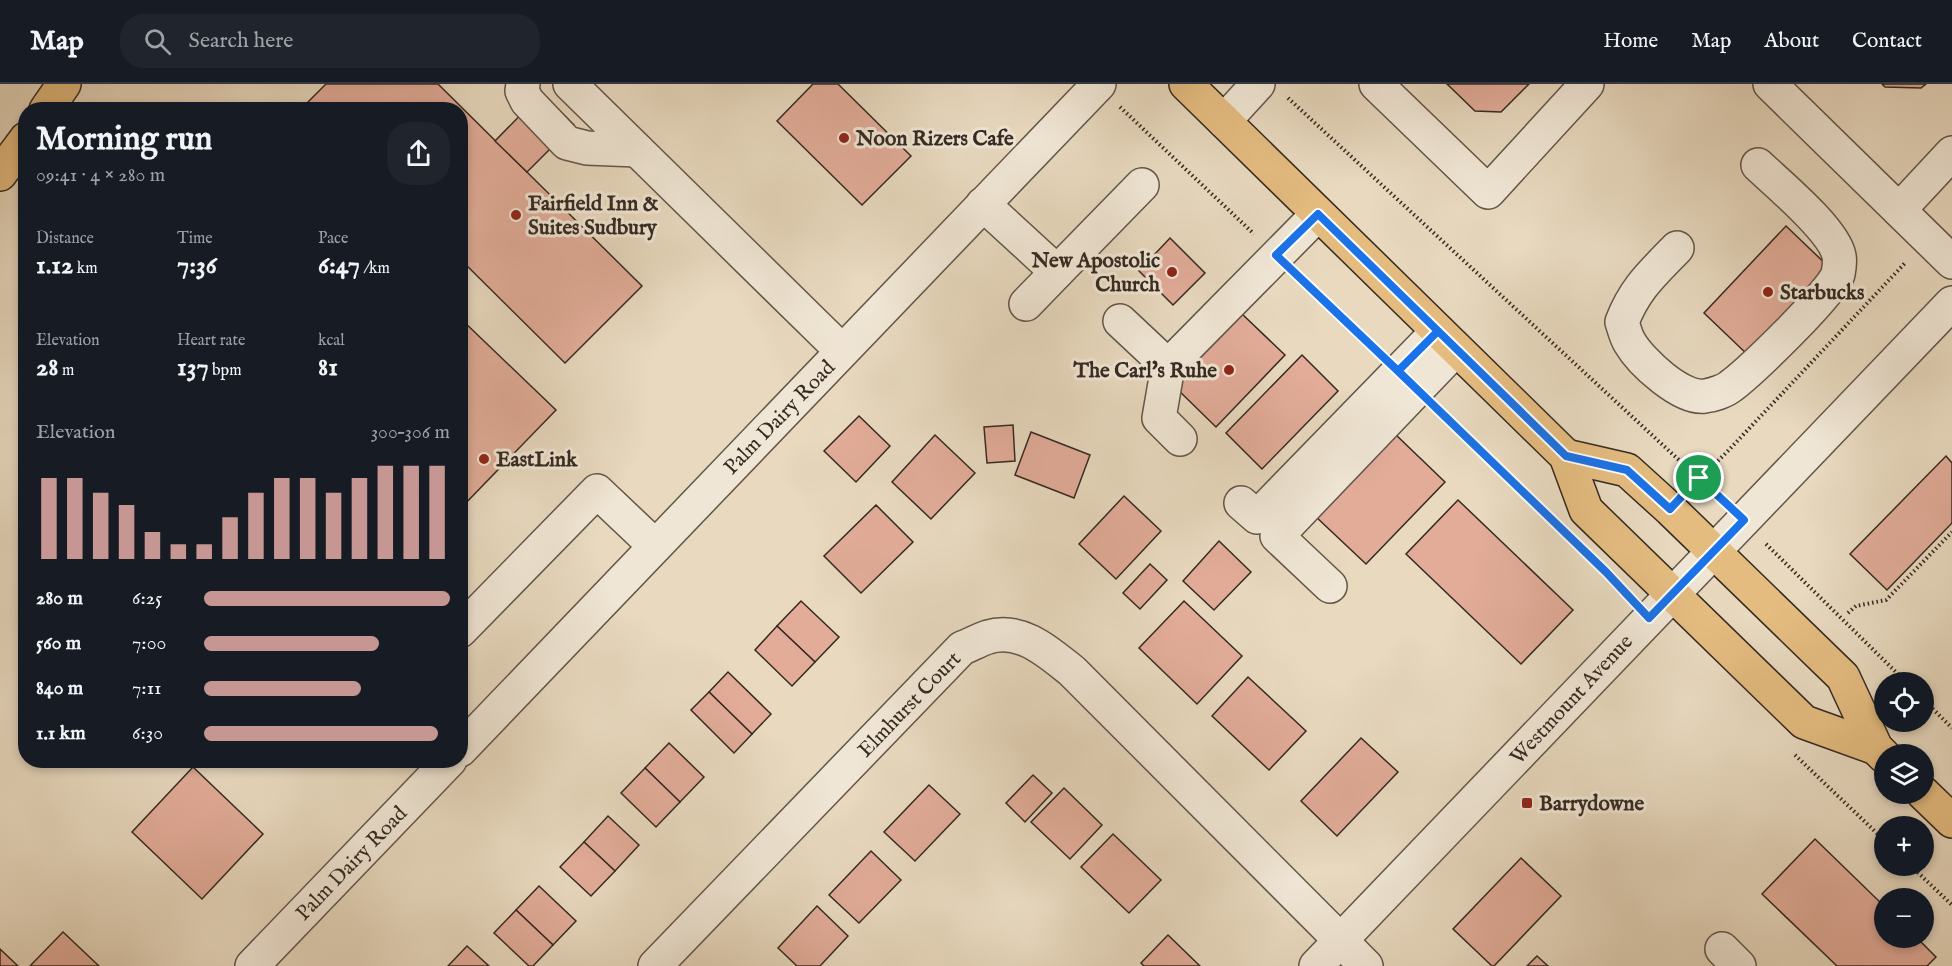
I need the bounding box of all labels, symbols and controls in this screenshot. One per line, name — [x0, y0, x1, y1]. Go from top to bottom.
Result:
search box — [120, 14, 540, 68]
text: Map — [30, 24, 84, 59]
icon: search — [141, 25, 174, 58]
text: Search here — [189, 27, 293, 55]
text: Home — [1603, 28, 1658, 55]
text: Map — [1691, 28, 1731, 55]
text: About — [1764, 28, 1819, 55]
text: Contact — [1852, 28, 1922, 55]
text: Morning run — [36, 119, 212, 161]
button: share — [387, 122, 450, 185]
place label: Noon Rizers Cafe — [855, 126, 1014, 153]
marker: Noon Rizers Cafe — [837, 131, 851, 145]
text: 09:41 · 4 × 280 m — [36, 163, 165, 188]
place label: Fairfield Inn & Suites Sudbury — [528, 191, 659, 242]
marker: Fairfield Inn & Suites Sudbury — [509, 208, 523, 222]
text: Distance — [36, 229, 94, 249]
text: Time — [177, 229, 213, 249]
text: Pace — [318, 229, 348, 249]
place label: New Apostolic Church — [1030, 248, 1161, 299]
text: 1.12 — [36, 249, 73, 282]
text: 7:36 — [177, 249, 217, 282]
text: 6:47 — [318, 249, 360, 282]
text: km — [73, 259, 98, 279]
text: /km — [360, 259, 390, 279]
marker: New Apostolic Church — [1165, 265, 1179, 279]
place label: Starbucks — [1780, 280, 1864, 307]
marker: Starbucks — [1761, 285, 1775, 299]
text: Elevation — [36, 331, 99, 351]
text: Heart rate — [177, 331, 245, 351]
text: kcal — [318, 331, 345, 351]
text: 28 — [36, 351, 58, 384]
text: 137 — [177, 351, 209, 384]
text: 81 — [318, 351, 338, 384]
street label: Palm Dairy Road — [719, 354, 842, 481]
place label: The Carl's Ruhe — [1073, 358, 1217, 385]
text: m — [58, 361, 74, 381]
text: bpm — [209, 361, 242, 381]
marker: The Carl's Ruhe — [1222, 363, 1236, 377]
text: Elevation — [36, 420, 115, 445]
text: 300–306 m — [371, 420, 450, 445]
place label: EastLink — [496, 447, 578, 474]
marker: EastLink — [477, 452, 491, 466]
pin — [1673, 452, 1724, 503]
icon: arrive — [1682, 461, 1715, 494]
text: 280 m — [36, 586, 83, 611]
text: 6:25 — [132, 586, 162, 611]
street label: Westmount Avenue — [1505, 629, 1640, 771]
text: 560 m — [36, 631, 81, 656]
text: 7:00 — [132, 631, 166, 656]
street label: Elmhurst Court — [853, 646, 968, 764]
map controls — [1874, 672, 1934, 948]
button: locate — [1874, 672, 1934, 732]
text: 840 m — [36, 676, 83, 701]
text: 7:11 — [132, 676, 162, 701]
text: 1.1 km — [36, 721, 86, 746]
text: 6:30 — [132, 721, 163, 746]
button: layers — [1874, 744, 1934, 804]
place label: Barrydowne — [1539, 791, 1645, 818]
marker: Barrydowne — [1520, 796, 1534, 810]
street label: Palm Dairy Road — [291, 800, 414, 927]
button: + — [1874, 816, 1934, 876]
button: − — [1874, 888, 1934, 948]

